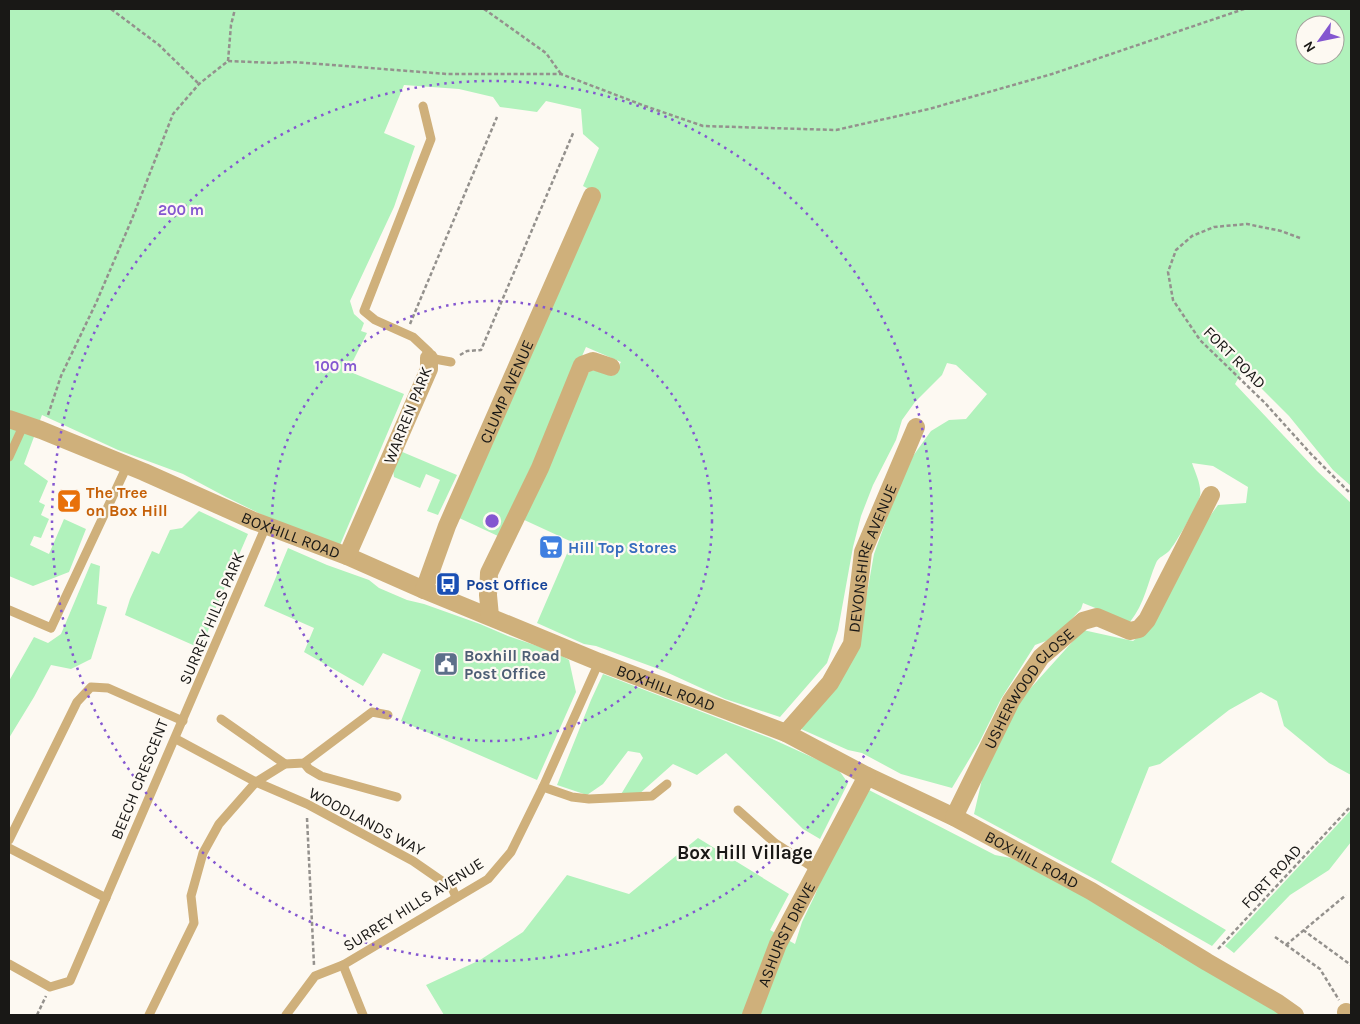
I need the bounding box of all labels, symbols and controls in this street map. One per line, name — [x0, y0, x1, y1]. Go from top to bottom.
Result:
north arrow — [1295, 15, 1345, 65]
text: N — [1300, 38, 1319, 56]
text: 200 m — [158, 201, 204, 219]
street label: FORT ROAD — [1200, 322, 1270, 392]
street label: CLUMP AVENUE — [476, 337, 538, 446]
text: 100 m — [315, 357, 357, 375]
street label: WARREN PARK — [379, 363, 436, 467]
street label: DEVONSHIRE AVENUE — [844, 481, 901, 634]
place label: The Tree on Box Hill — [86, 483, 168, 520]
bar icon: The Tree on Box Hill — [56, 488, 82, 514]
street label: BOXHILL ROAD — [238, 508, 343, 563]
centre of rings — [483, 512, 501, 530]
supermarket icon: Hill Top Stores — [538, 534, 564, 560]
place label: Hill Top Stores — [568, 538, 677, 557]
street label: SURREY HILLS PARK — [175, 549, 248, 687]
bus stop icon: Post Office — [435, 571, 461, 597]
place label: Post Office — [466, 575, 548, 594]
street label: USHERWOOD CLOSE — [980, 624, 1078, 752]
place label: Boxhill Road Post Office — [464, 646, 560, 683]
public building icon: Boxhill Road Post Office — [433, 651, 459, 677]
street label: BOXHILL ROAD — [614, 661, 718, 715]
street label: BEECH CRESCENT — [107, 716, 172, 842]
street label: WOODLANDS WAY — [306, 783, 428, 860]
street label: BOXHILL ROAD — [982, 827, 1082, 893]
street label: FORT ROAD — [1237, 841, 1306, 912]
district label: Box Hill Village — [677, 842, 813, 864]
street label: SURREY HILLS AVENUE — [340, 853, 487, 955]
street label: ASHURST DRIVE — [754, 879, 819, 990]

